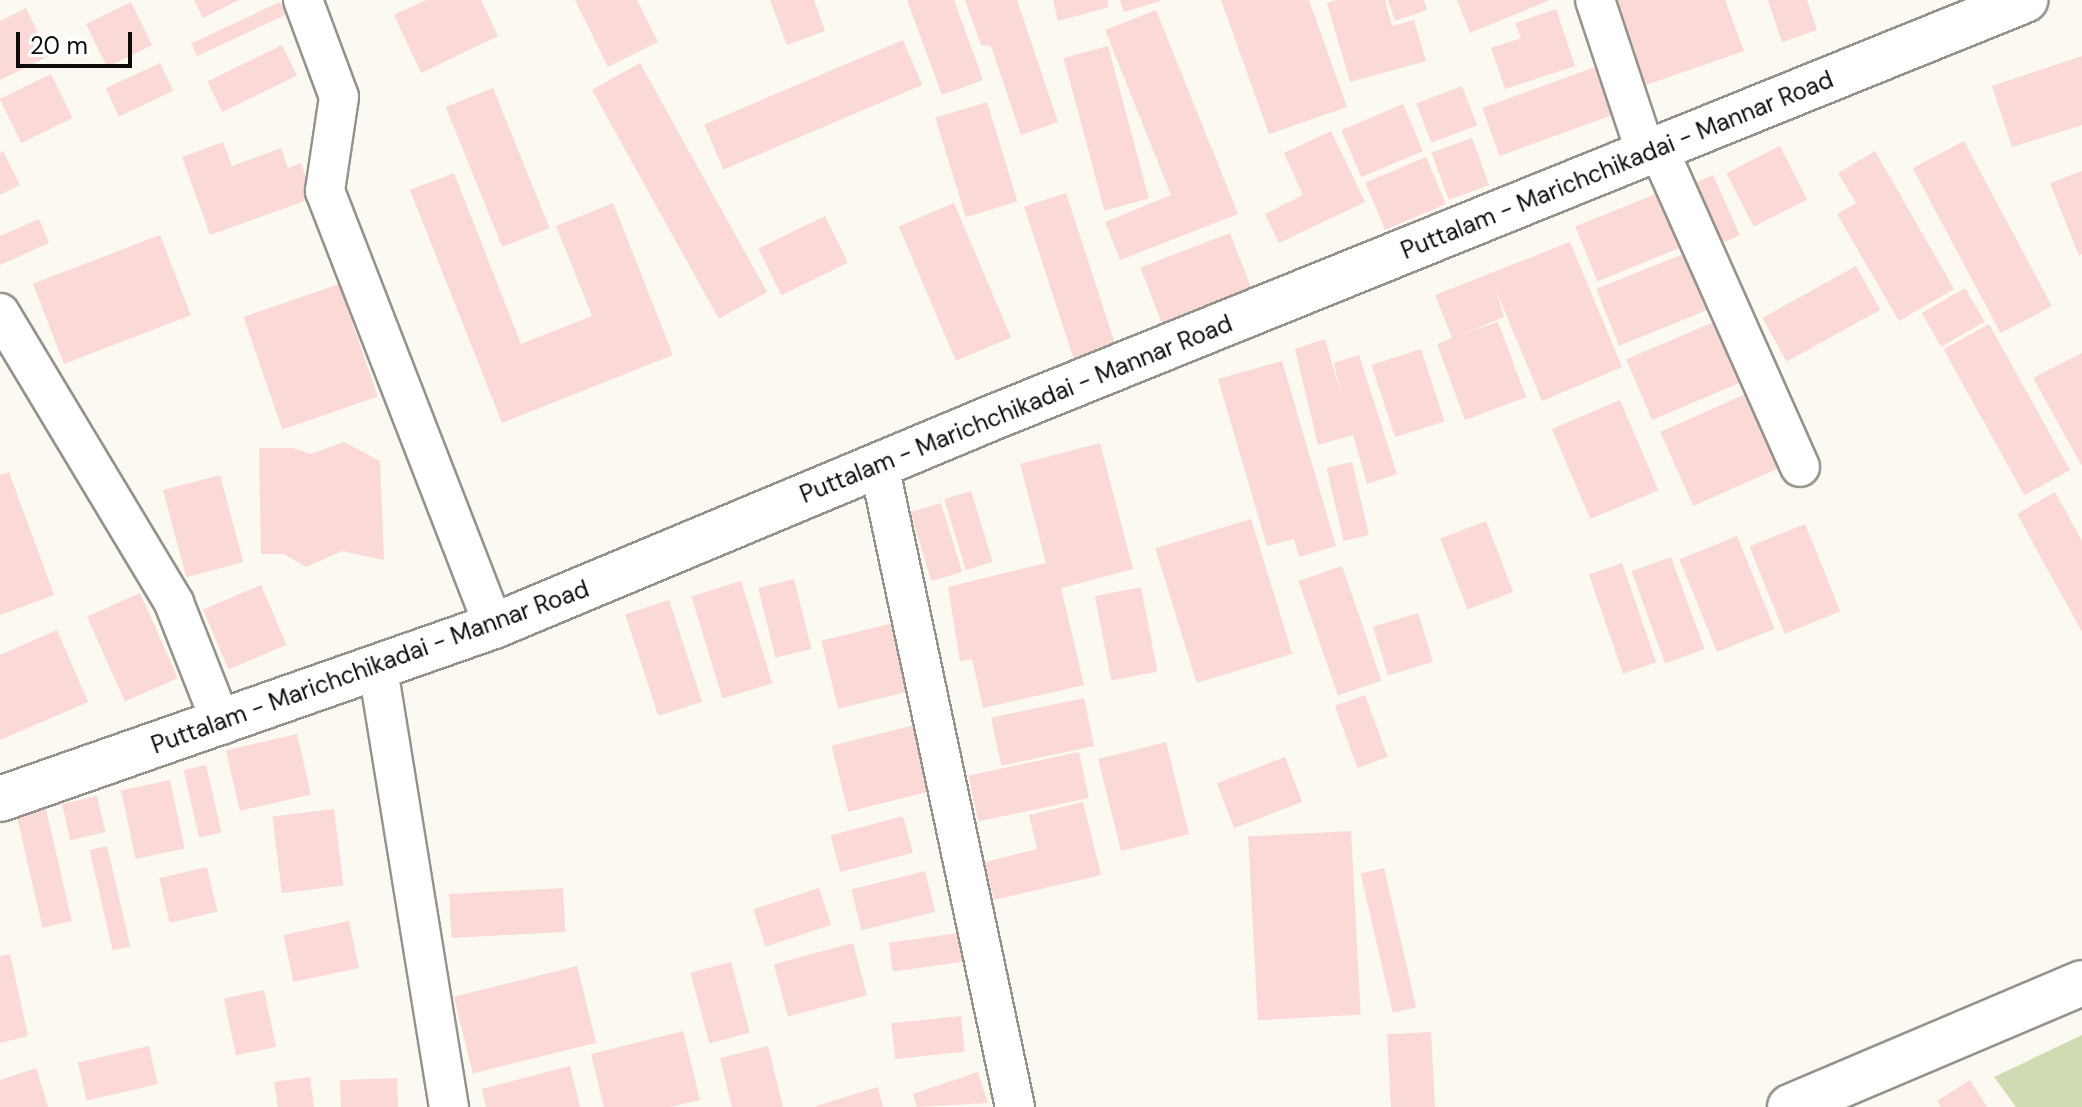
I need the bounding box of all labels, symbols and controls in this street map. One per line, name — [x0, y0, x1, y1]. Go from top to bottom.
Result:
scale bar — [20, 16, 136, 66]
text: 20 m — [30, 30, 88, 61]
street label: Puttalam - Marichchikadai - Mannar Road — [1397, 65, 1837, 265]
street label: Puttalam - Marichchikadai - Mannar Road — [796, 309, 1236, 509]
street label: Puttalam - Marichchikadai - Mannar Road — [147, 574, 593, 760]

